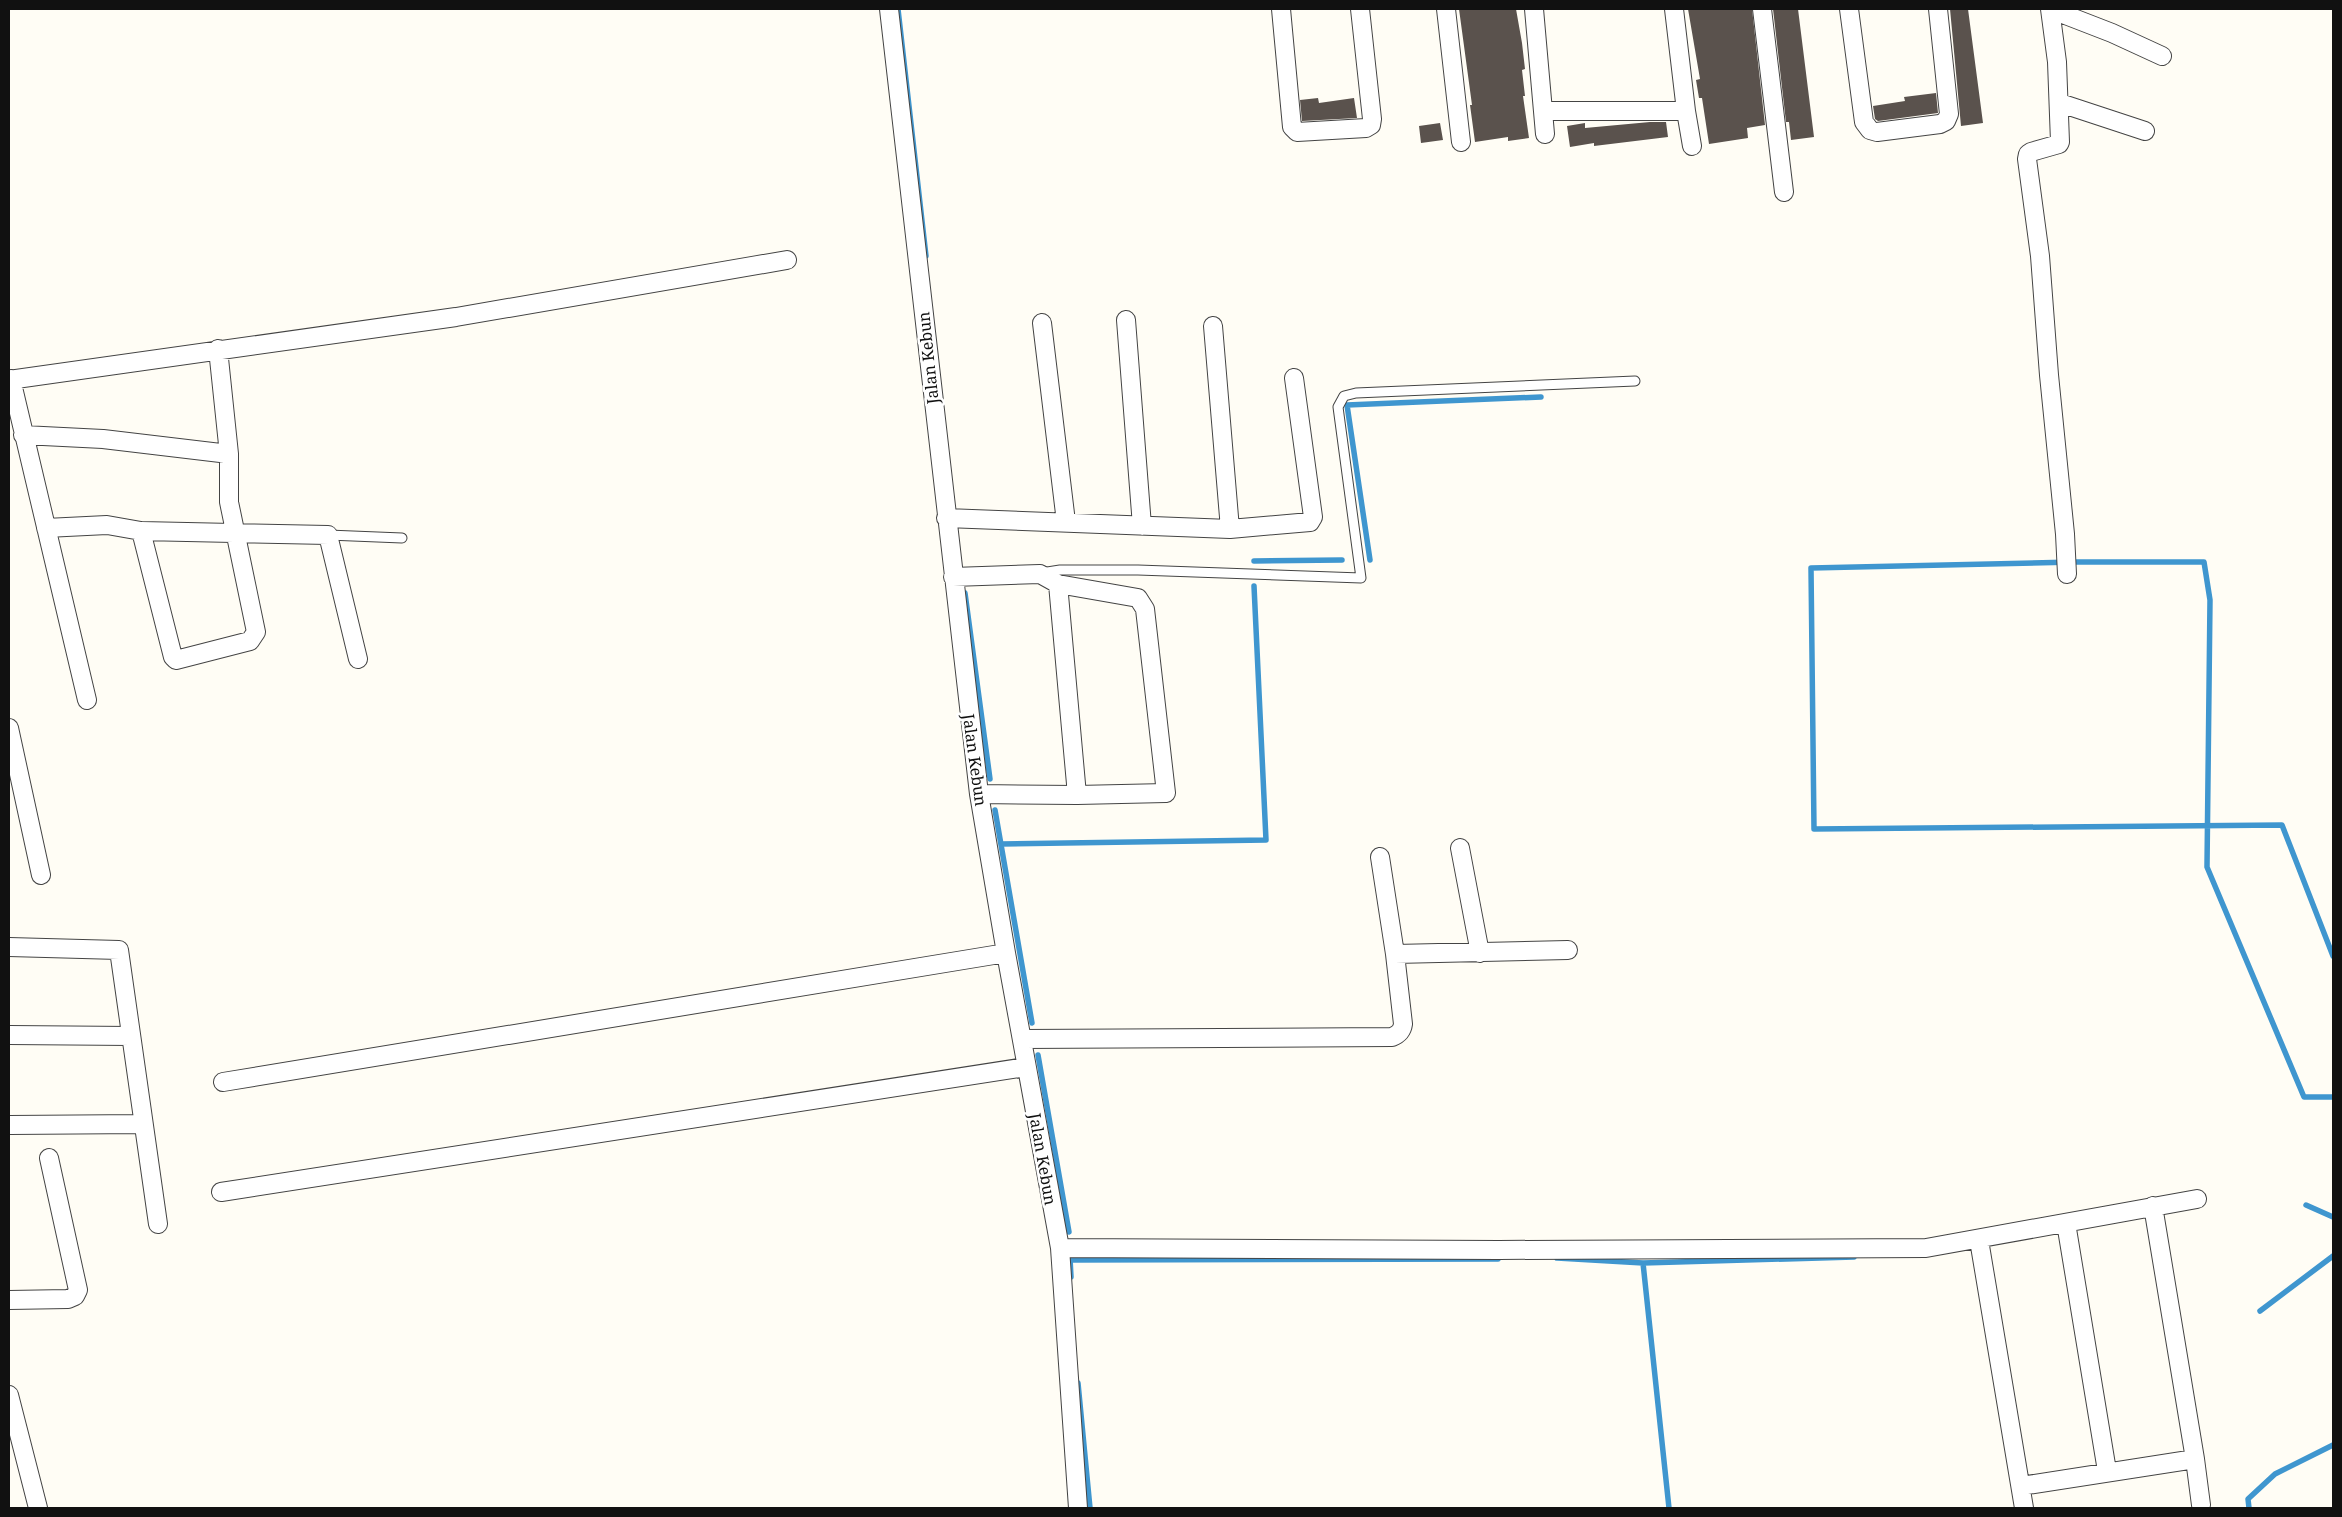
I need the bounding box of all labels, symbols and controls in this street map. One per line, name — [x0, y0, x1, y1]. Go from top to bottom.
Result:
street label: Jalan Kebun — [912, 311, 944, 406]
street label: Jalan Kebun — [958, 711, 992, 808]
street label: Jalan Kebun — [1024, 1110, 1062, 1207]

